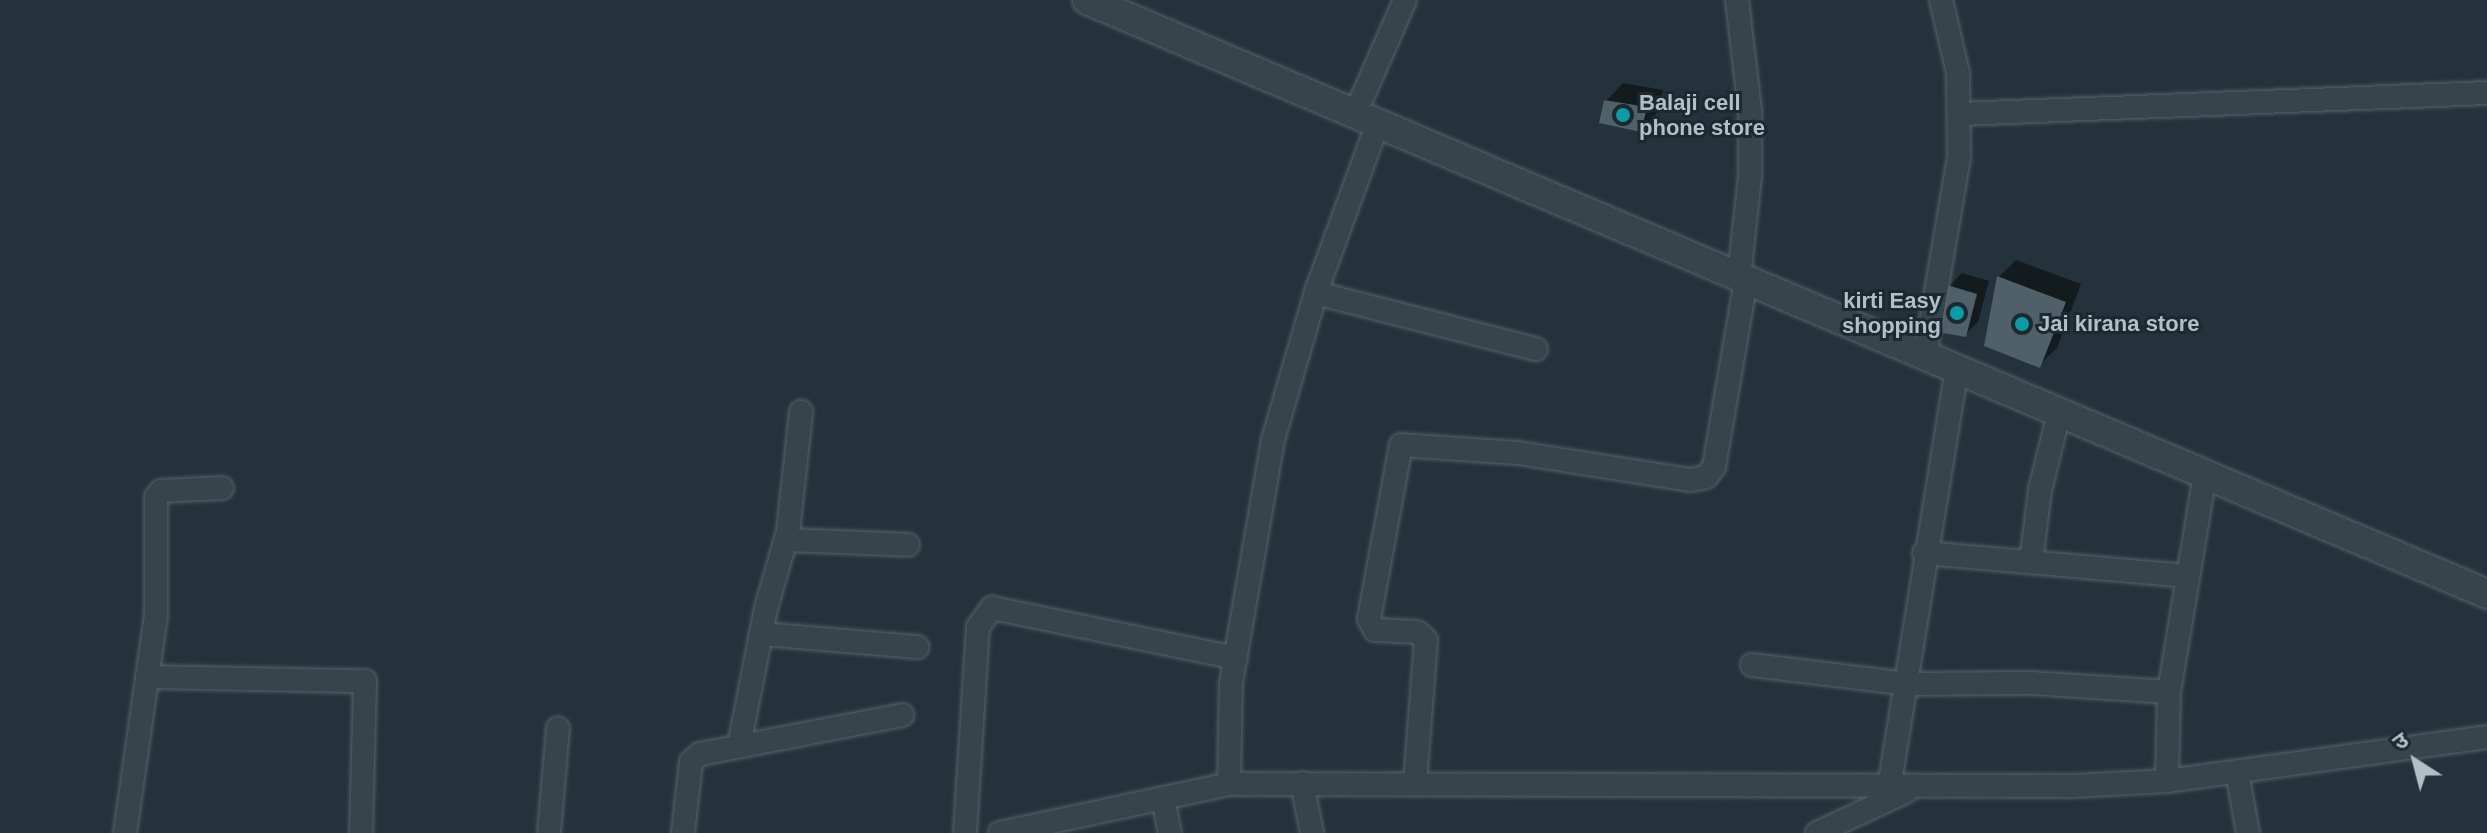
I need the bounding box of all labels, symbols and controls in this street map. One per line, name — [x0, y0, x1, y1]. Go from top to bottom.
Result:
place label: Balaji cell phone store — [1639, 89, 1765, 140]
marker: Balaji cell phone store — [1614, 106, 1632, 124]
place label: kirti Easy shopping — [1842, 287, 1941, 338]
marker: kirti Easy shopping — [1948, 304, 1966, 322]
place label: Jai kirana store — [2038, 311, 2199, 337]
marker: Jai kirana store — [2013, 315, 2031, 333]
north arrow — [2375, 721, 2455, 801]
text: उ — [2388, 727, 2413, 755]

